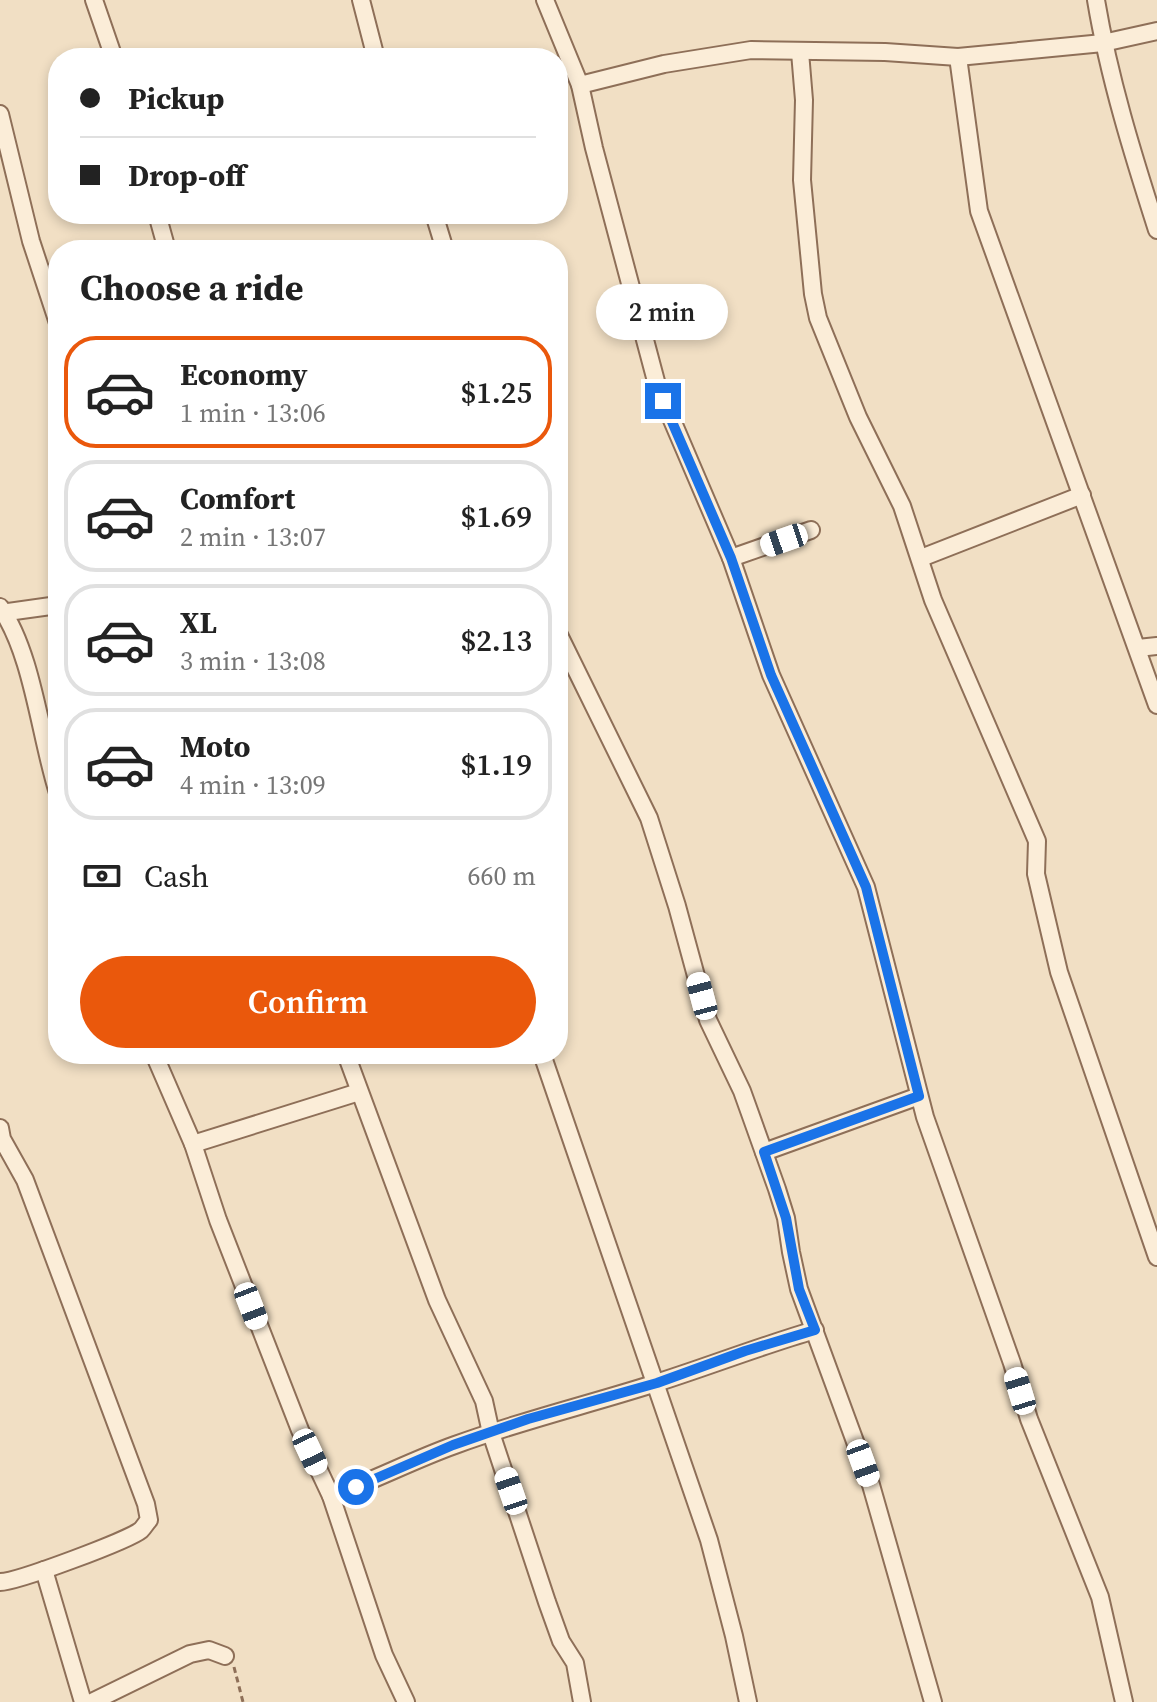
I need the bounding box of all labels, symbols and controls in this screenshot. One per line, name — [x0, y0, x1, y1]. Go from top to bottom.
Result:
text: Pickup — [128, 78, 224, 119]
text: Drop-off — [128, 155, 246, 196]
text: Choose a ride — [80, 263, 303, 312]
callout: 2 min — [597, 285, 729, 341]
text: 2 min — [629, 294, 695, 330]
text: Economy — [180, 354, 308, 395]
icon: car — [84, 356, 156, 428]
text: $1.25 — [461, 372, 532, 413]
route end — [645, 383, 681, 419]
text: 1 min · 13:06 — [180, 395, 326, 431]
text: Comfort — [180, 478, 295, 519]
icon: car — [84, 480, 156, 552]
text: $1.69 — [461, 496, 532, 537]
text: 2 min · 13:07 — [180, 519, 326, 555]
car — [757, 521, 811, 559]
text: XL — [180, 602, 217, 643]
icon: car — [84, 604, 156, 676]
text: $2.13 — [461, 620, 532, 661]
text: 3 min · 13:08 — [180, 643, 326, 679]
text: Moto — [180, 726, 251, 767]
icon: car — [84, 728, 156, 800]
text: $1.19 — [461, 744, 532, 785]
text: 4 min · 13:09 — [180, 767, 326, 803]
icon: cash — [80, 854, 124, 898]
text: Cash — [144, 856, 209, 897]
text: 660 m — [468, 858, 536, 894]
button: Confirm — [80, 956, 536, 1048]
car — [684, 970, 720, 1022]
car — [231, 1279, 271, 1333]
car — [1002, 1365, 1038, 1417]
car — [289, 1425, 331, 1479]
car — [844, 1436, 882, 1490]
car — [492, 1464, 530, 1518]
route start — [338, 1469, 374, 1505]

